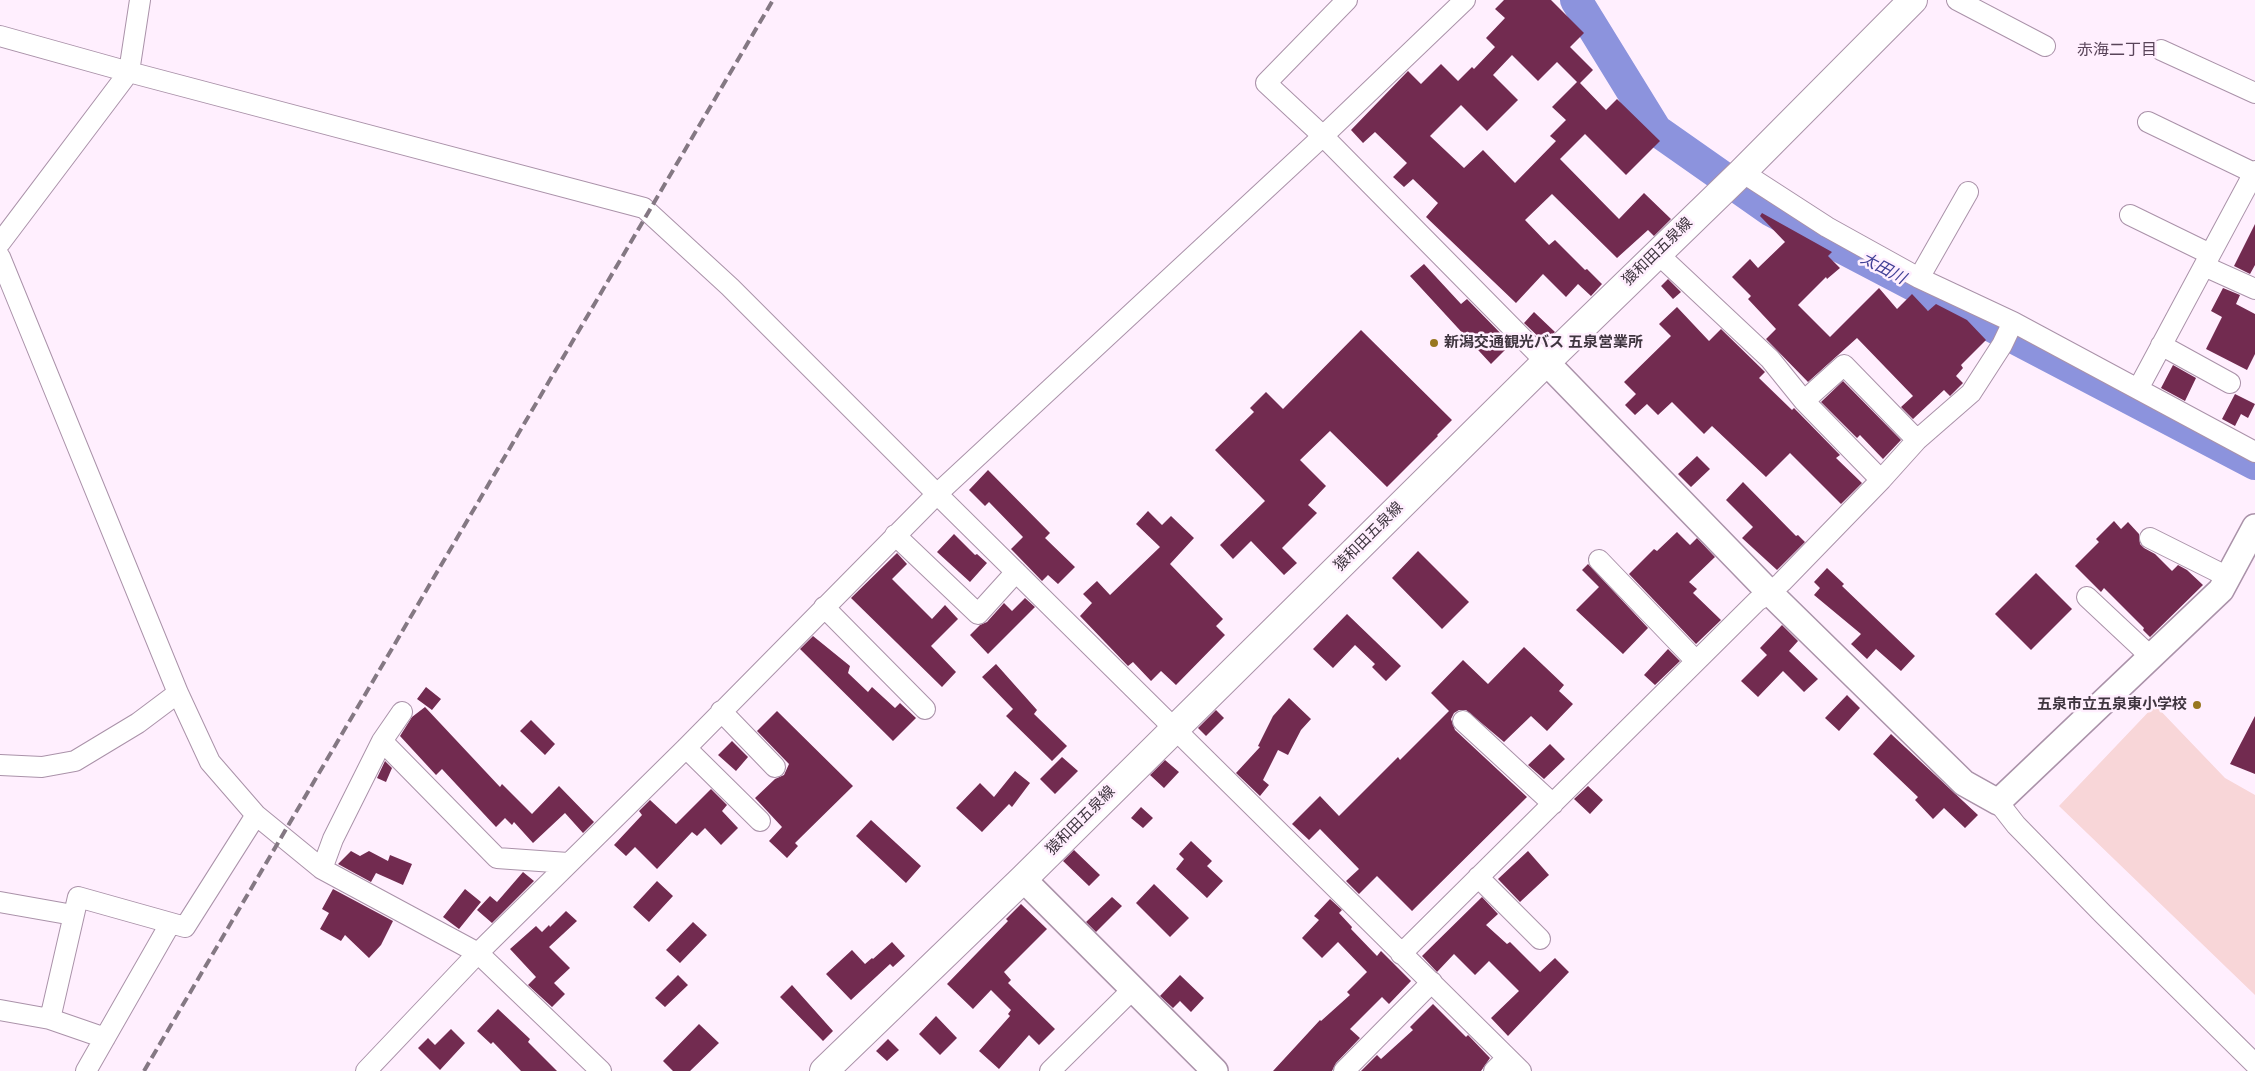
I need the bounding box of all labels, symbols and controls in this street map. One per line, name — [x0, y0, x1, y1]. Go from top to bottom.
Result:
district label: 赤海二丁目 — [2077, 41, 2157, 61]
street label: 猿和田五泉線 — [1619, 214, 1697, 290]
water label: 太田川 — [1857, 249, 1909, 289]
place label: 新潟交通観光バス 五泉営業所 — [1444, 334, 1643, 352]
marker: 新潟交通観光バス 五泉営業所 — [1428, 337, 1440, 349]
street label: 猿和田五泉線 — [1331, 499, 1407, 575]
place label: 五泉市立五泉東小学校 — [2037, 696, 2187, 714]
marker: 五泉市立五泉東小学校 — [2191, 699, 2203, 711]
street label: 猿和田五泉線 — [1043, 783, 1119, 859]

